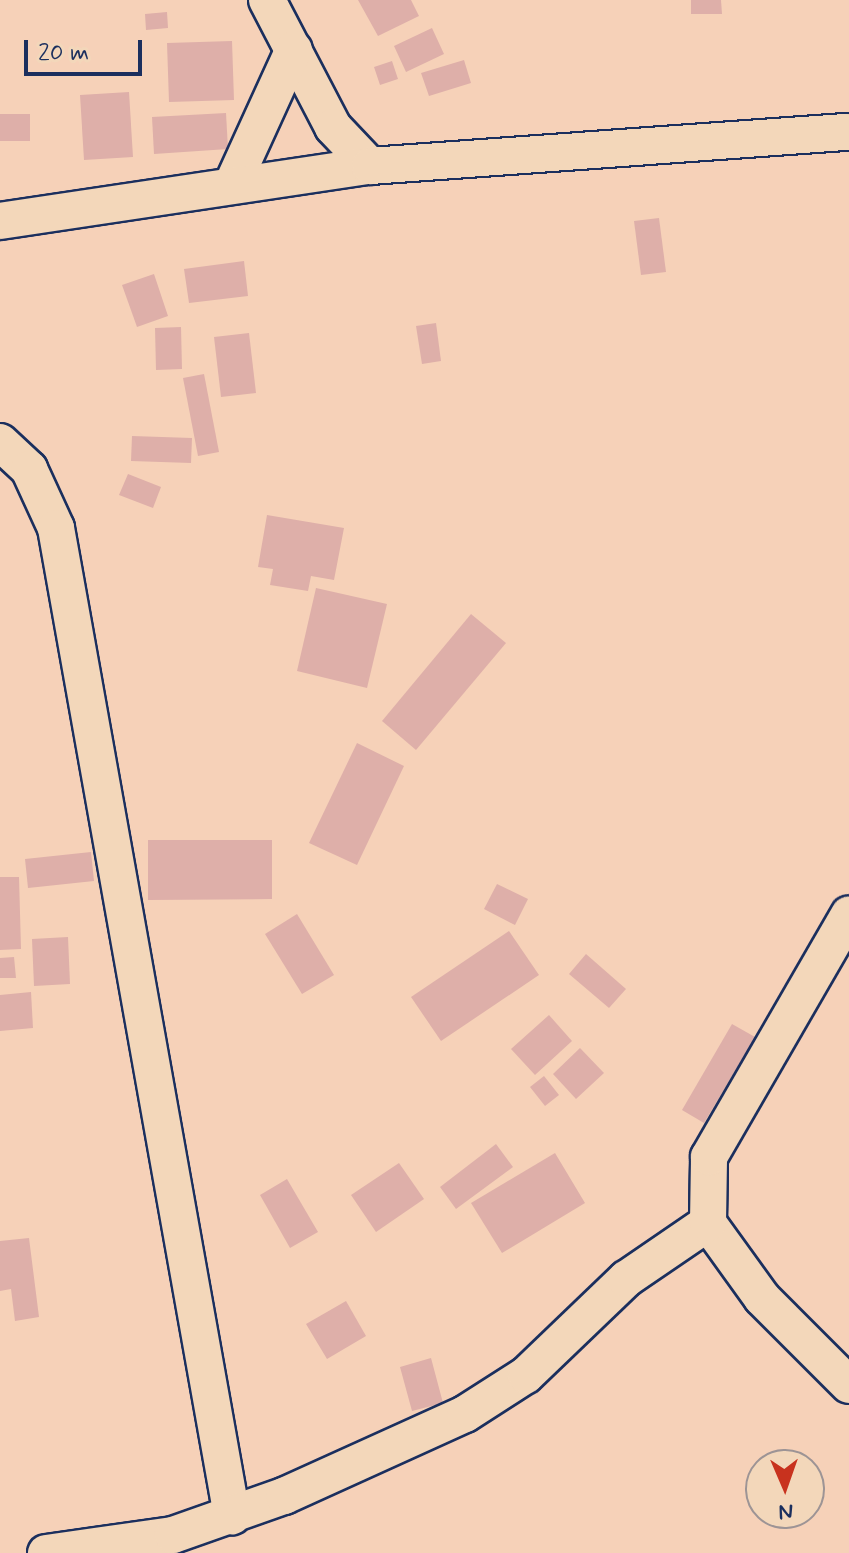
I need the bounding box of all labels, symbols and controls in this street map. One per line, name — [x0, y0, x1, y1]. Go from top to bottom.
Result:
scale bar — [28, 24, 146, 74]
text: 20 m — [38, 38, 89, 69]
north arrow — [745, 1449, 825, 1529]
text: N — [778, 1497, 794, 1525]

